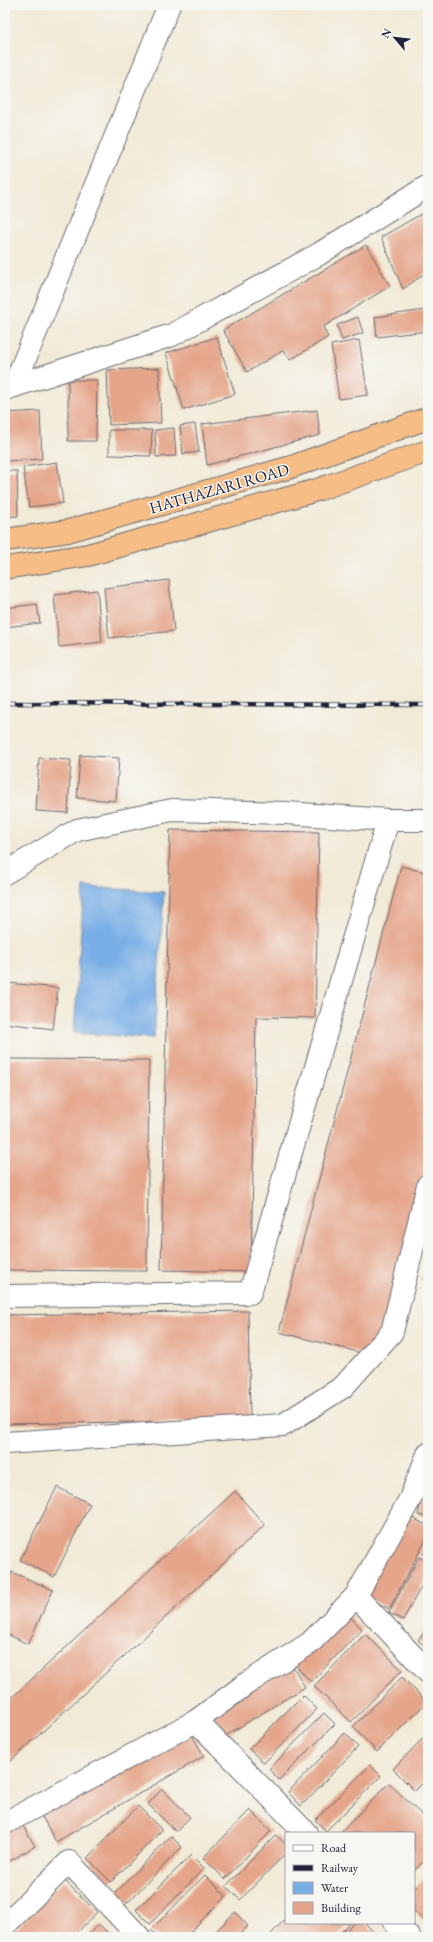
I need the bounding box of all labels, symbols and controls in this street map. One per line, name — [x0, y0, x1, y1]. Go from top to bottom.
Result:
north arrow — [375, 18, 415, 58]
text: N — [378, 26, 394, 41]
street label: HATHAZARI ROAD — [147, 458, 291, 518]
legend — [285, 1832, 415, 1924]
text: Road — [321, 1840, 347, 1856]
text: Railway — [321, 1860, 359, 1876]
text: Water — [321, 1880, 348, 1896]
text: Building — [321, 1900, 362, 1916]

